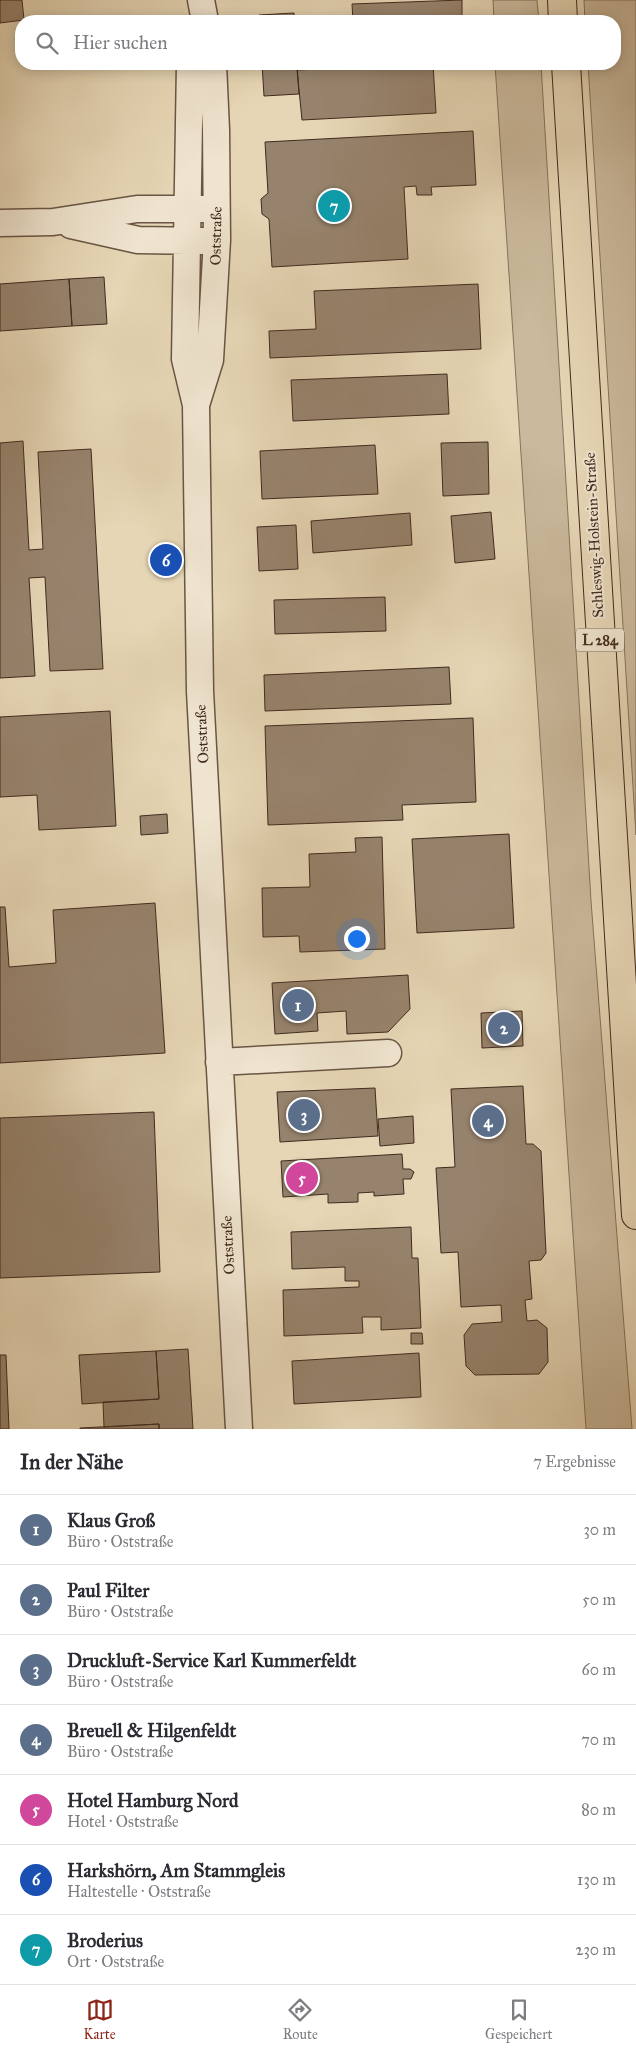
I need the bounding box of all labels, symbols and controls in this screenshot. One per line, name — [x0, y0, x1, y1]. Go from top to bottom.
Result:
search box — [15, 15, 621, 70]
icon: search — [33, 29, 61, 57]
text: Hier suchen — [73, 31, 167, 54]
pin: 7 — [318, 187, 350, 225]
street label: Oststraße — [206, 206, 226, 266]
street label: Schleswig-Holstein-Straße — [581, 452, 607, 618]
pin: 6 — [150, 541, 182, 579]
road number: L 284 — [576, 628, 624, 652]
street label: Oststraße — [191, 704, 213, 764]
your location — [344, 926, 370, 952]
pin: 1 — [282, 986, 314, 1024]
pin: 2 — [488, 1009, 520, 1047]
pin: 3 — [288, 1096, 320, 1134]
pin: 4 — [472, 1102, 504, 1140]
pin: 5 — [286, 1159, 318, 1197]
street label: Oststraße — [217, 1215, 239, 1275]
text: In der Nähe — [20, 1449, 123, 1475]
text: 7 Ergebnisse — [533, 1452, 616, 1471]
text: Klaus Groß — [67, 1509, 155, 1532]
text: 1 — [33, 1520, 39, 1539]
text: 30 m — [583, 1520, 616, 1539]
text: Büro · Oststraße — [67, 1532, 174, 1551]
text: Paul Filter — [67, 1579, 149, 1602]
text: 2 — [32, 1590, 40, 1609]
text: 50 m — [582, 1590, 616, 1609]
text: Büro · Oststraße — [67, 1602, 174, 1621]
text: Druckluft-Service Karl Kummerfeldt — [67, 1649, 356, 1672]
text: 3 — [33, 1660, 39, 1679]
text: 60 m — [582, 1660, 616, 1679]
text: Büro · Oststraße — [67, 1672, 174, 1691]
text: Breuell & Hilgenfeldt — [67, 1719, 236, 1742]
text: 4 — [32, 1730, 40, 1749]
text: 70 m — [581, 1730, 616, 1749]
text: Büro · Oststraße — [67, 1742, 174, 1761]
text: Hotel Hamburg Nord — [67, 1789, 239, 1812]
text: 5 — [32, 1800, 40, 1819]
text: 80 m — [581, 1800, 616, 1819]
text: Hotel · Oststraße — [67, 1812, 179, 1831]
text: Harkshörn, Am Stammgleis — [67, 1859, 285, 1882]
text: 6 — [32, 1870, 40, 1889]
text: 130 m — [577, 1870, 616, 1889]
text: Haltestelle · Oststraße — [67, 1882, 211, 1901]
text: Broderius — [67, 1929, 143, 1952]
text: 7 — [32, 1940, 40, 1959]
text: 230 m — [576, 1940, 616, 1959]
text: Ort · Oststraße — [67, 1952, 164, 1971]
tab: Karte — [84, 1996, 115, 2043]
tab: Route — [283, 1996, 318, 2043]
tab: Gespeichert — [485, 1996, 552, 2043]

